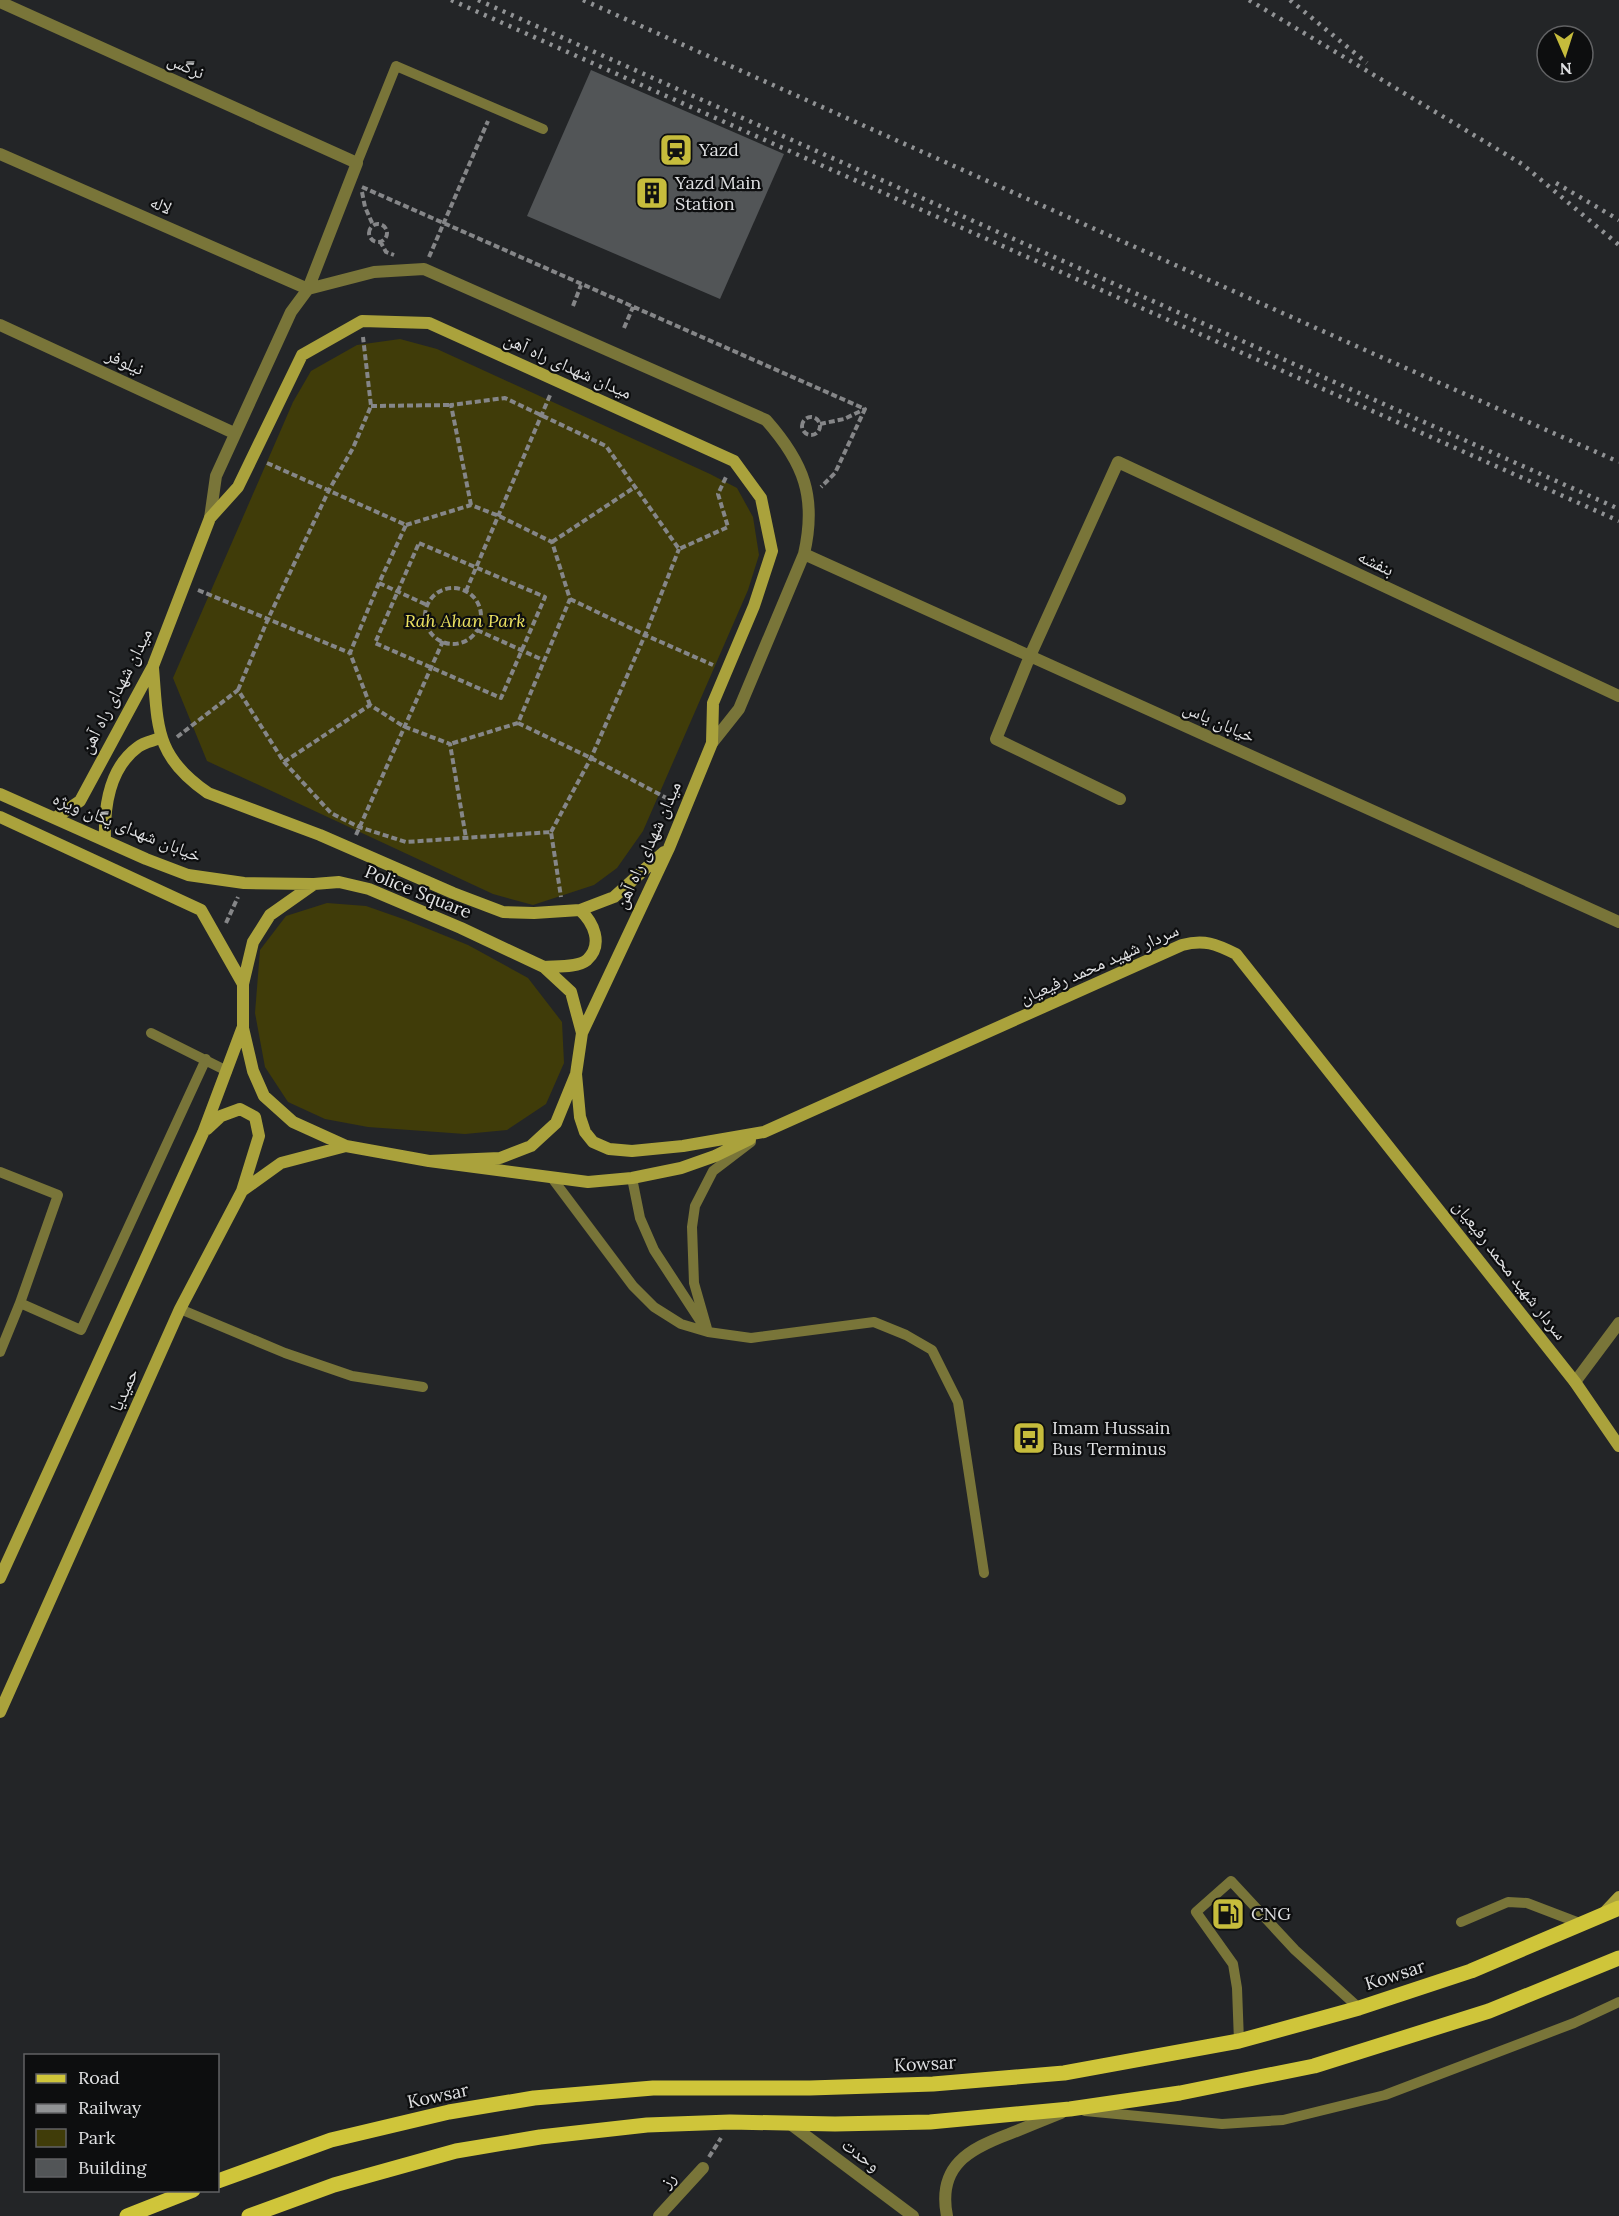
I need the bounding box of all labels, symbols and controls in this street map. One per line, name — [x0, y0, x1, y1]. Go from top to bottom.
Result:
north arrow — [1535, 24, 1595, 84]
street label: نرگس — [164, 47, 208, 84]
text: N — [1559, 59, 1572, 79]
station icon: Yazd — [658, 132, 694, 168]
place label: Yazd — [698, 138, 739, 161]
place label: Yazd Main Station — [674, 171, 761, 215]
building icon: Yazd Main Station — [634, 175, 670, 211]
street label: لاله — [147, 190, 176, 219]
street label: میدان شهدای راه آهن — [501, 327, 636, 404]
street label: نیلوفر — [102, 342, 148, 380]
street label: بنفشه — [1354, 544, 1398, 581]
park label: Rah Ahan Park — [404, 609, 526, 632]
street label: میدان شهدای راه آهن — [74, 624, 157, 757]
street label: خیابان یاس — [1180, 696, 1259, 748]
street label: میدان شهدای راه آهن — [609, 777, 686, 912]
street label: خیابان شهدای یگان ویژه — [50, 786, 205, 867]
street label: Police Square — [361, 860, 475, 923]
street label: سردار شهید محمد رفیعیان — [1016, 918, 1182, 1009]
street label: سردار شهید محمد رفیعیان — [1448, 1195, 1572, 1345]
street label: حمیدیا — [104, 1365, 143, 1415]
place label: Imam Hussain Bus Terminus — [1052, 1416, 1171, 1460]
bus stop icon: Imam Hussain Bus Terminus — [1011, 1420, 1047, 1456]
fuel station icon: CNG — [1210, 1896, 1246, 1932]
place label: CNG — [1251, 1902, 1291, 1925]
street label: Kowsar — [1362, 1954, 1428, 1995]
street label: Kowsar — [893, 2050, 957, 2077]
legend — [24, 2054, 219, 2192]
text: Road — [78, 2066, 120, 2089]
street label: Kowsar — [405, 2078, 471, 2113]
text: Railway — [78, 2096, 142, 2119]
text: Park — [78, 2126, 116, 2149]
street label: وحدت — [837, 2133, 885, 2177]
text: Building — [78, 2156, 148, 2179]
street label: رز — [654, 2167, 681, 2193]

